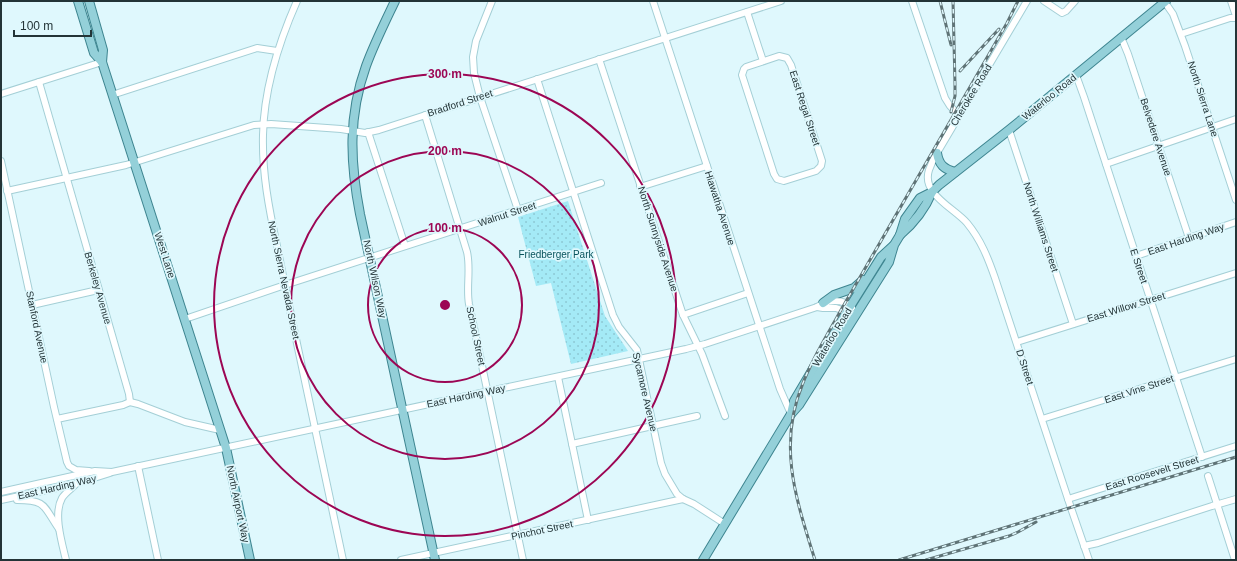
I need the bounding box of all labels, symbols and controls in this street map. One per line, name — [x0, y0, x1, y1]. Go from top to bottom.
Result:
scale bar — [14, 12, 91, 38]
text: 100 m — [20, 19, 53, 33]
street label: North Sierra Lane — [1186, 60, 1221, 139]
street label: Cherokee Road — [948, 62, 994, 128]
text: 300 m — [428, 67, 462, 81]
street label: East Regal Street — [788, 69, 822, 147]
street label: Waterloo Road — [1020, 72, 1078, 122]
street label: Bradford Street — [426, 87, 494, 119]
street label: Belvedere Avenue — [1138, 97, 1174, 178]
text: 200 m — [428, 144, 462, 158]
street label: Hiawatha Avenue — [703, 169, 737, 247]
street label: North Williams Street — [1021, 181, 1061, 274]
street label: North Sunnyside Avenue — [636, 185, 680, 293]
street label: Walnut Street — [477, 199, 538, 229]
street label: North Sierra Nevada Street — [266, 220, 302, 340]
text: 100 m — [428, 221, 462, 235]
street label: East Harding Way — [1146, 221, 1226, 257]
street label: West Lane — [152, 231, 178, 280]
street label: North Wilson Way — [361, 239, 389, 319]
street label: E Street — [1128, 247, 1150, 285]
park label: Friedberger Park — [518, 249, 595, 260]
street label: Berkeley Avenue — [82, 250, 114, 326]
street label: Stanford Avenue — [24, 290, 50, 365]
street label: East Willow Street — [1086, 290, 1167, 324]
centre of rings — [438, 298, 452, 312]
street label: School Street — [464, 305, 488, 367]
street label: Waterloo Road — [810, 306, 854, 368]
street label: D Street — [1014, 348, 1036, 386]
street label: Sycamore Avenue — [631, 351, 660, 433]
street label: East Vine Street — [1103, 373, 1175, 405]
street label: East Harding Way — [426, 382, 506, 410]
street label: East Roosevelt Street — [1104, 454, 1200, 492]
street label: North Airport Way — [224, 464, 252, 544]
street label: East Harding Way — [17, 473, 97, 501]
street label: Pinchot Street — [510, 518, 574, 542]

